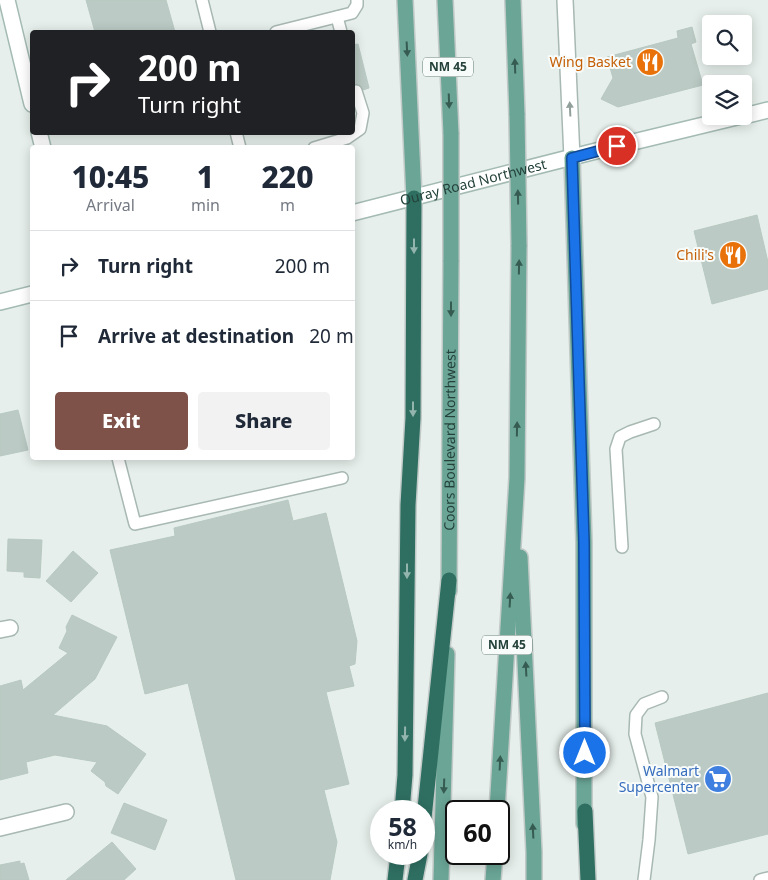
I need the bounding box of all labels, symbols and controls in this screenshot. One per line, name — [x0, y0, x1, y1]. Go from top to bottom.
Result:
map controls — [702, 15, 752, 125]
button: search — [702, 15, 752, 65]
one-way arrow — [404, 41, 412, 57]
text: 200 m — [138, 44, 241, 91]
restaurant icon: Wing Basket — [635, 47, 665, 77]
icon: right — [55, 50, 120, 115]
place label: Wing Basket — [549, 52, 631, 71]
road number: NM 45 — [423, 58, 473, 76]
one-way arrow — [511, 58, 519, 74]
button: layers — [702, 75, 752, 125]
text: Turn right — [138, 89, 241, 119]
one-way arrow — [446, 93, 454, 109]
one-way arrow — [565, 101, 573, 117]
pin — [596, 125, 638, 167]
icon: arrive — [603, 132, 631, 160]
street label: Ouray Road Northwest — [398, 154, 548, 209]
text: 10:45 — [72, 156, 149, 197]
text: 1 — [197, 156, 214, 197]
text: 220 — [261, 156, 313, 197]
one-way arrow — [514, 188, 522, 204]
text: Arrival — [86, 194, 135, 216]
text: min — [191, 194, 220, 216]
text: m — [280, 194, 295, 216]
one-way arrow — [410, 239, 418, 255]
restaurant icon: Chili's — [718, 240, 748, 270]
place label: Chili's — [676, 245, 714, 264]
icon: right — [55, 252, 83, 280]
text: Turn right — [98, 253, 193, 279]
text: 200 m — [275, 253, 330, 279]
one-way arrow — [515, 259, 523, 275]
one-way arrow — [447, 301, 455, 317]
icon: arrive — [55, 322, 83, 350]
text: Arrive at destination — [98, 323, 294, 349]
text: 20 m — [309, 323, 354, 349]
street label: Coors Boulevard Northwest — [439, 349, 459, 531]
button: Exit — [55, 392, 188, 450]
button: Share — [198, 392, 330, 450]
one-way arrow — [409, 401, 417, 417]
one-way arrow — [513, 421, 521, 437]
one-way arrow — [403, 563, 411, 579]
one-way arrow — [506, 592, 514, 608]
road number: NM 45 — [482, 636, 532, 654]
one-way arrow — [521, 661, 529, 677]
one-way arrow — [401, 726, 409, 742]
position arrow — [558, 726, 610, 778]
one-way arrow — [497, 754, 505, 770]
place label: Walmart Supercenter — [619, 761, 699, 796]
supermarket icon: Walmart Supercenter — [703, 764, 733, 794]
one-way arrow — [439, 779, 447, 795]
speed limit sign: 60 — [445, 800, 510, 865]
text: 58 — [388, 809, 417, 843]
one-way arrow — [529, 823, 537, 839]
text: km/h — [388, 836, 417, 853]

